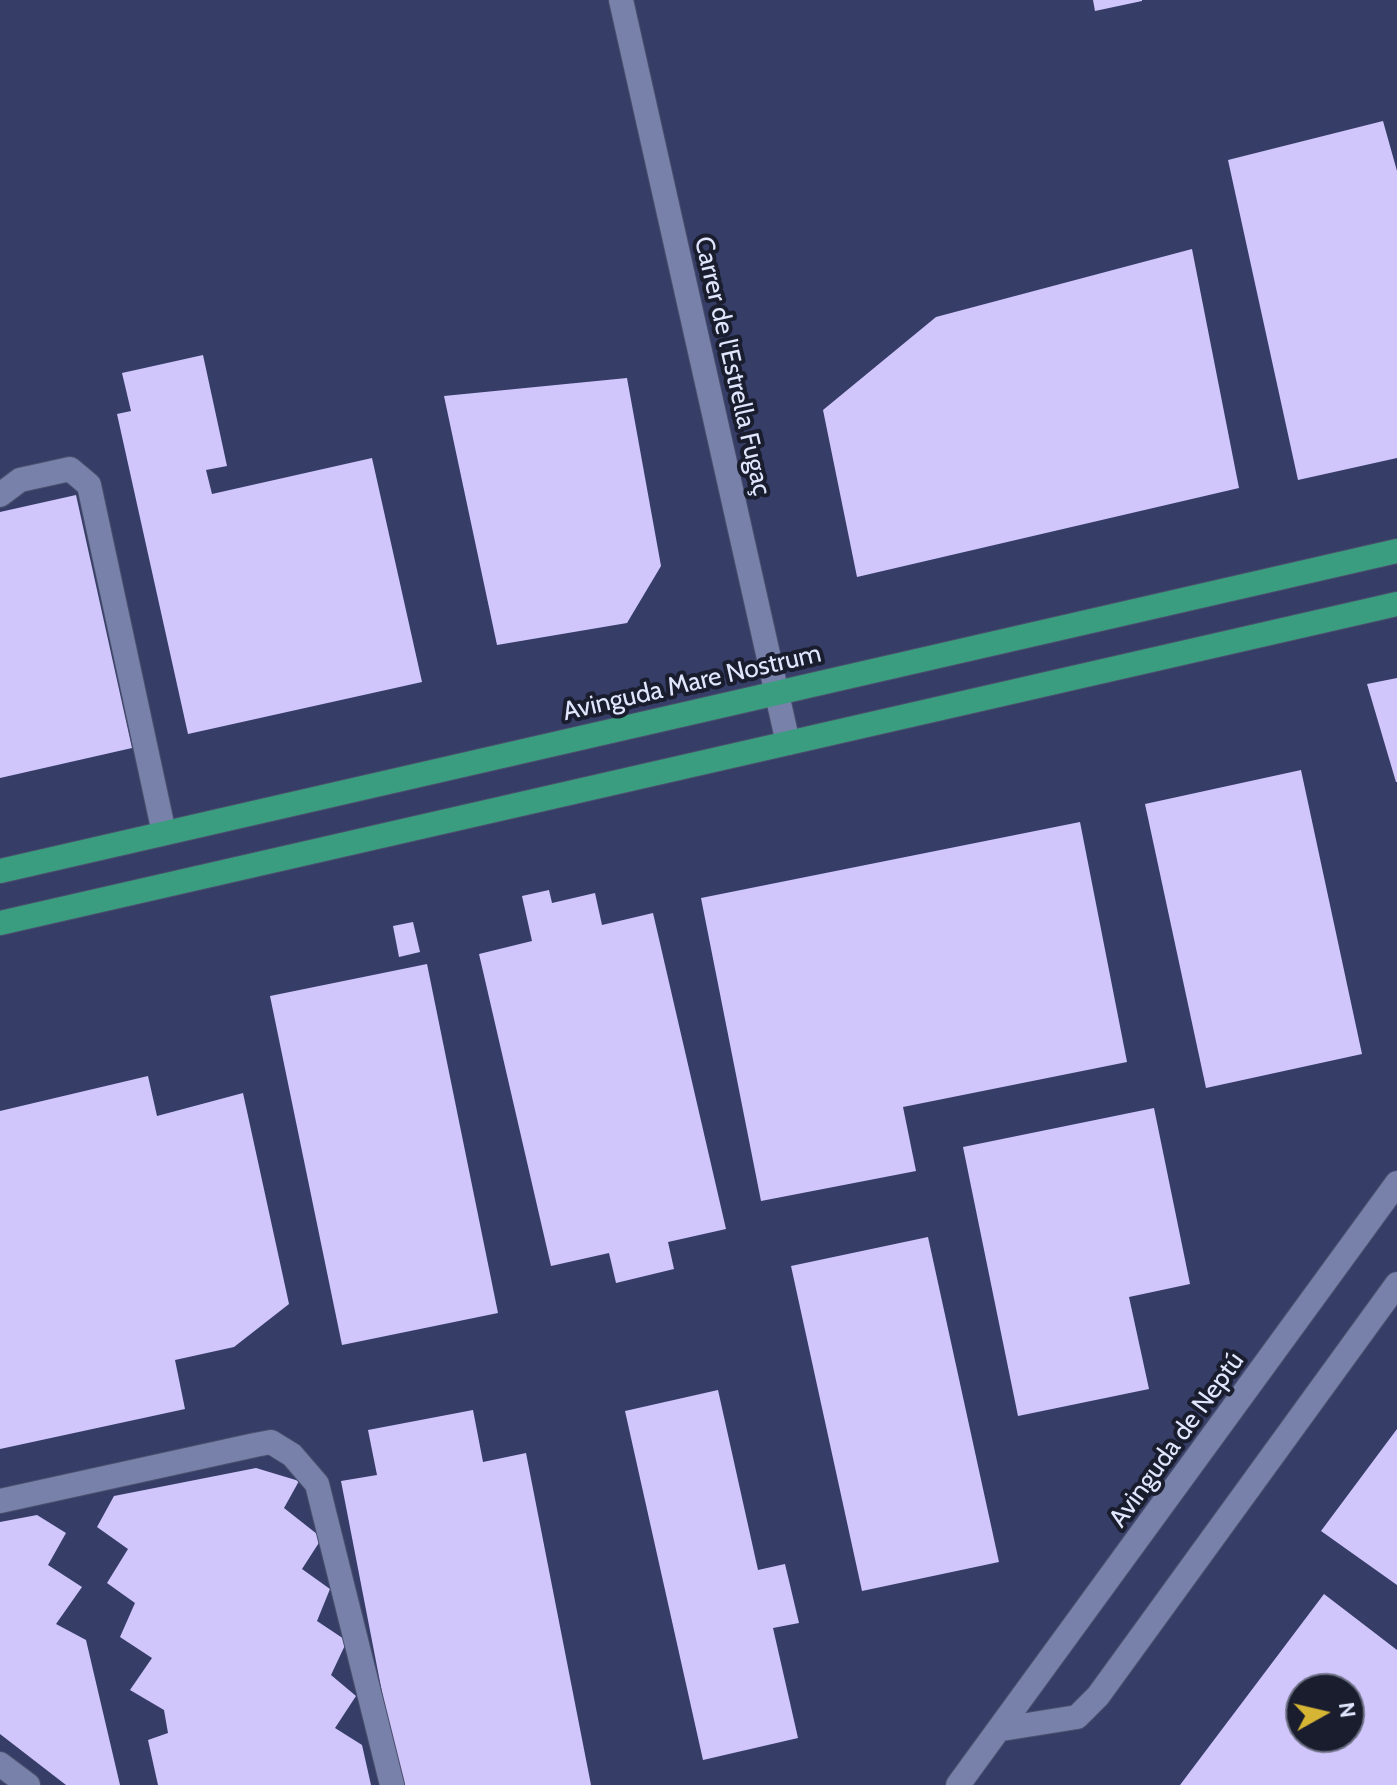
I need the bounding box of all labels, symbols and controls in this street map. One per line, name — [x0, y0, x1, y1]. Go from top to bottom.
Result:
street label: Carrer de l'Estrella Fugaç — [687, 233, 777, 499]
street label: Avinguda Mare Nostrum — [560, 638, 824, 728]
street label: Avinguda de Neptú — [1103, 1346, 1251, 1534]
north arrow — [1285, 1673, 1365, 1753]
text: N — [1333, 1700, 1362, 1719]

